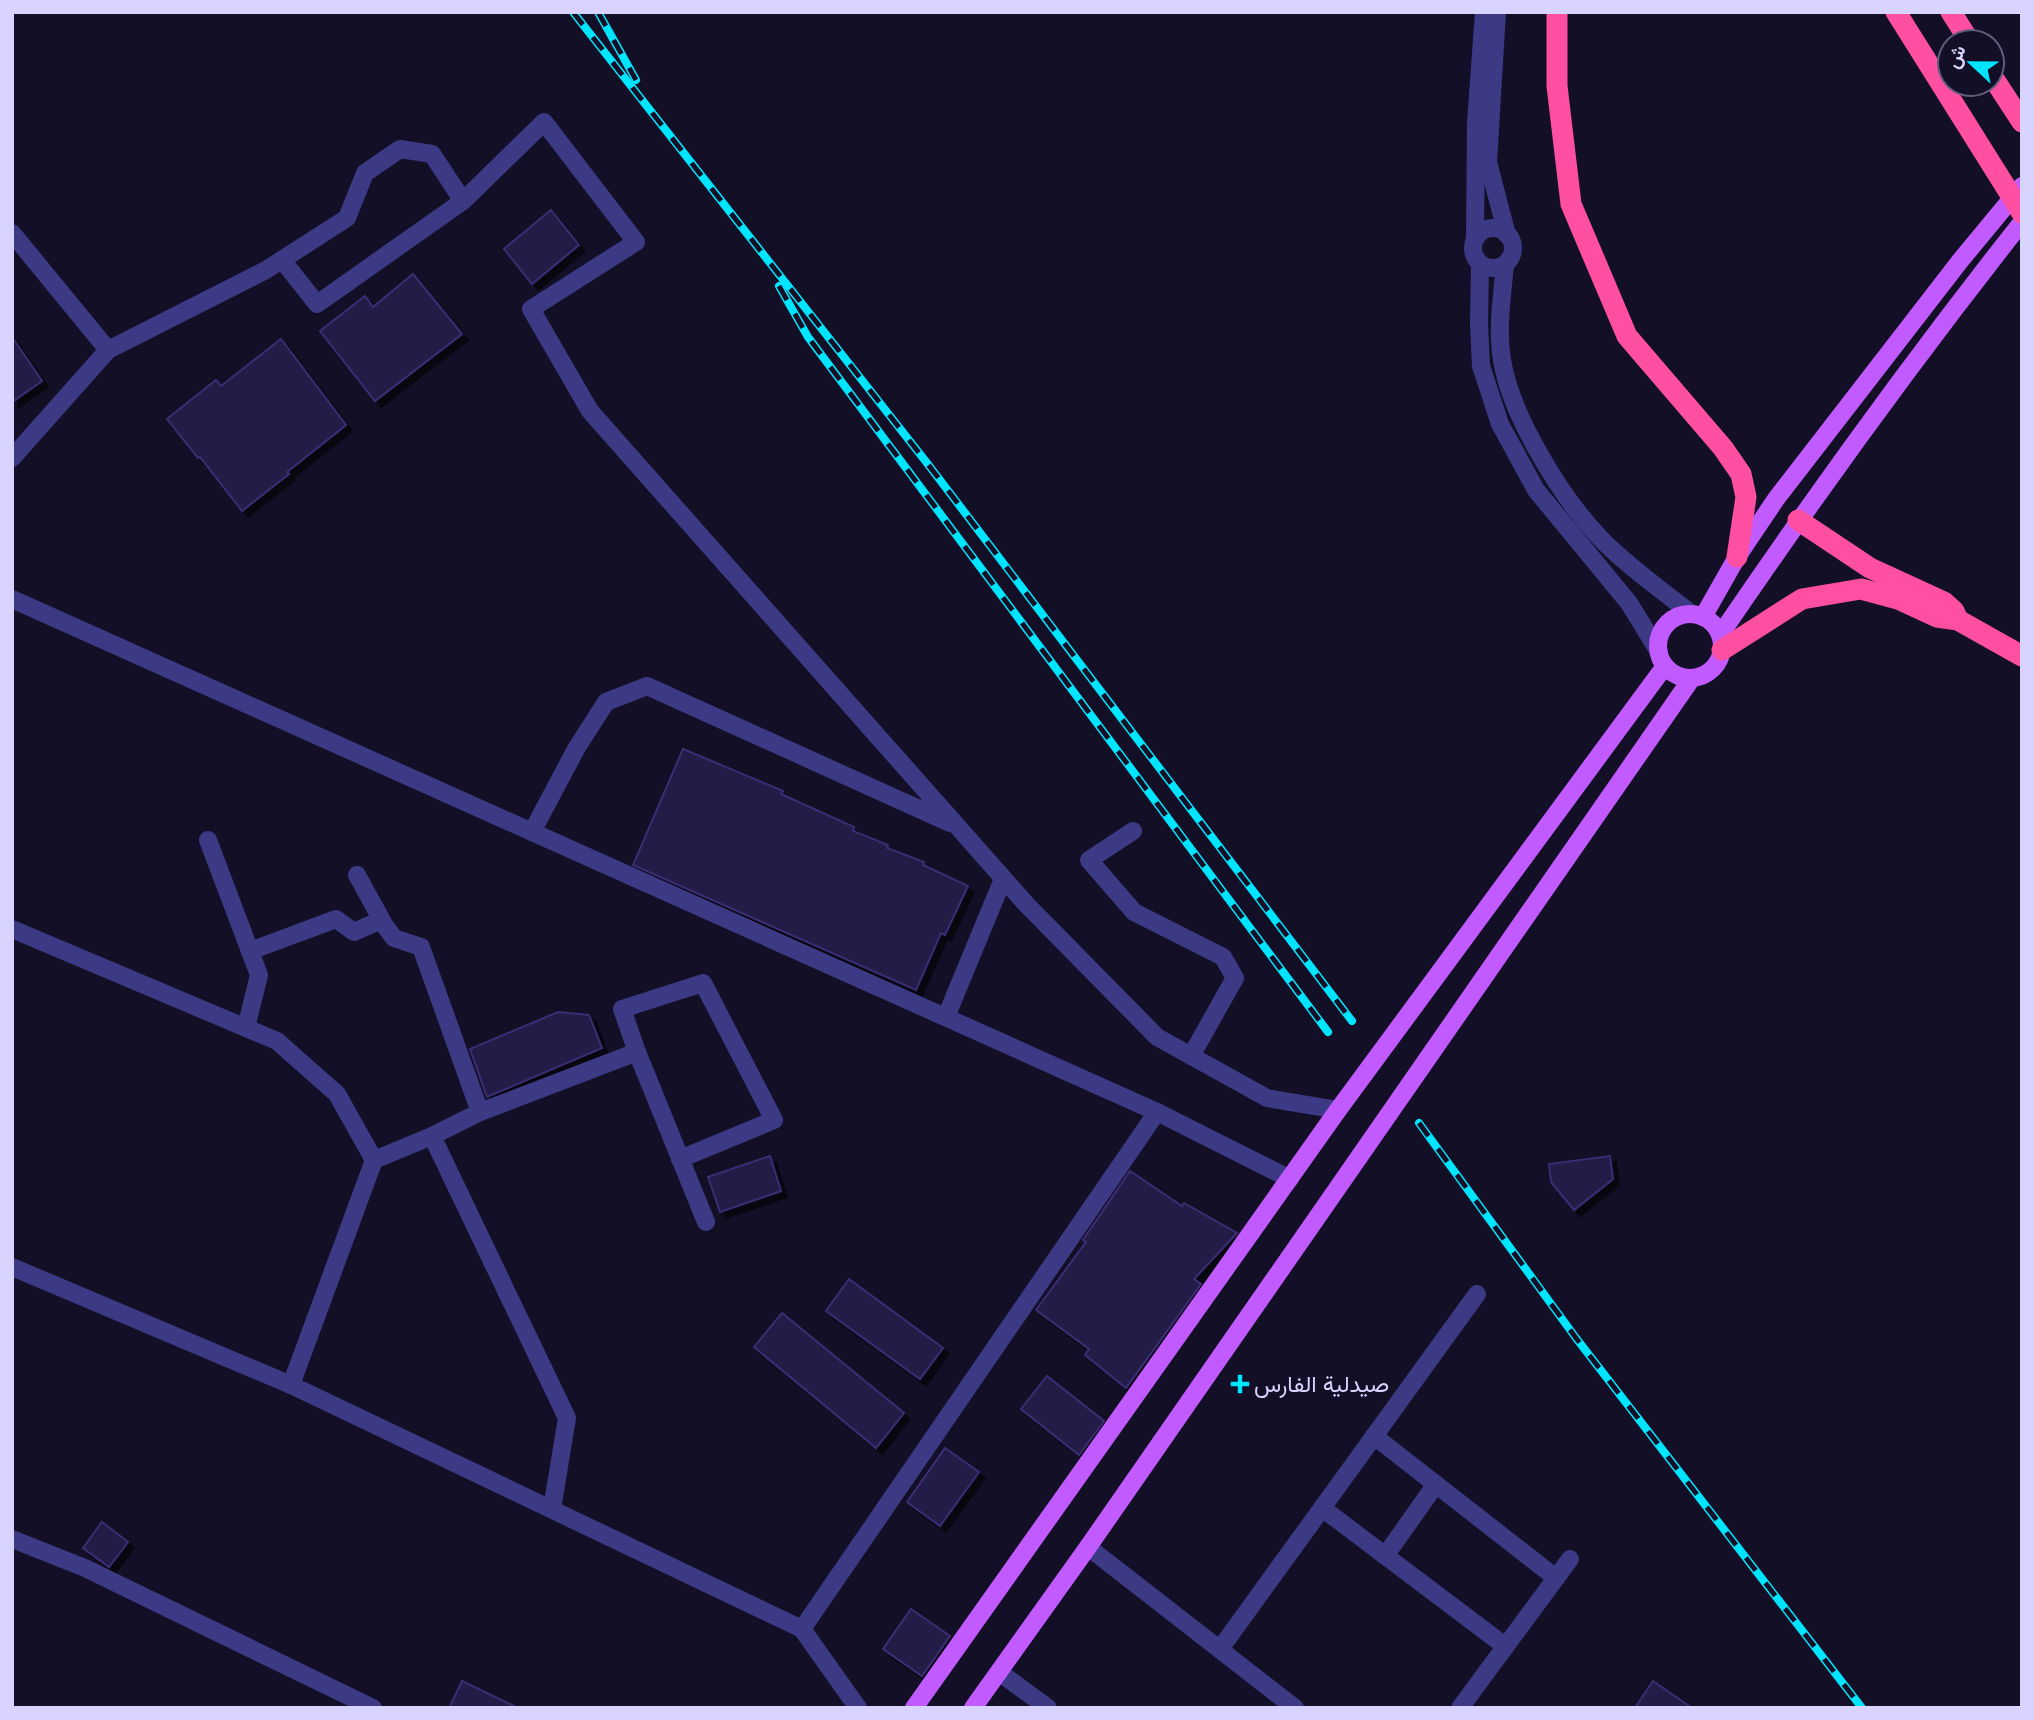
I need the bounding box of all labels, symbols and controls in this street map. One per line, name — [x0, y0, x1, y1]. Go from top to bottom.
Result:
north arrow — [1936, 28, 2006, 98]
text: ش — [1939, 41, 1972, 72]
place label: صيدلية الفارس — [1254, 1367, 1389, 1399]
marker: صيدلية الفارس — [1232, 1376, 1248, 1392]

